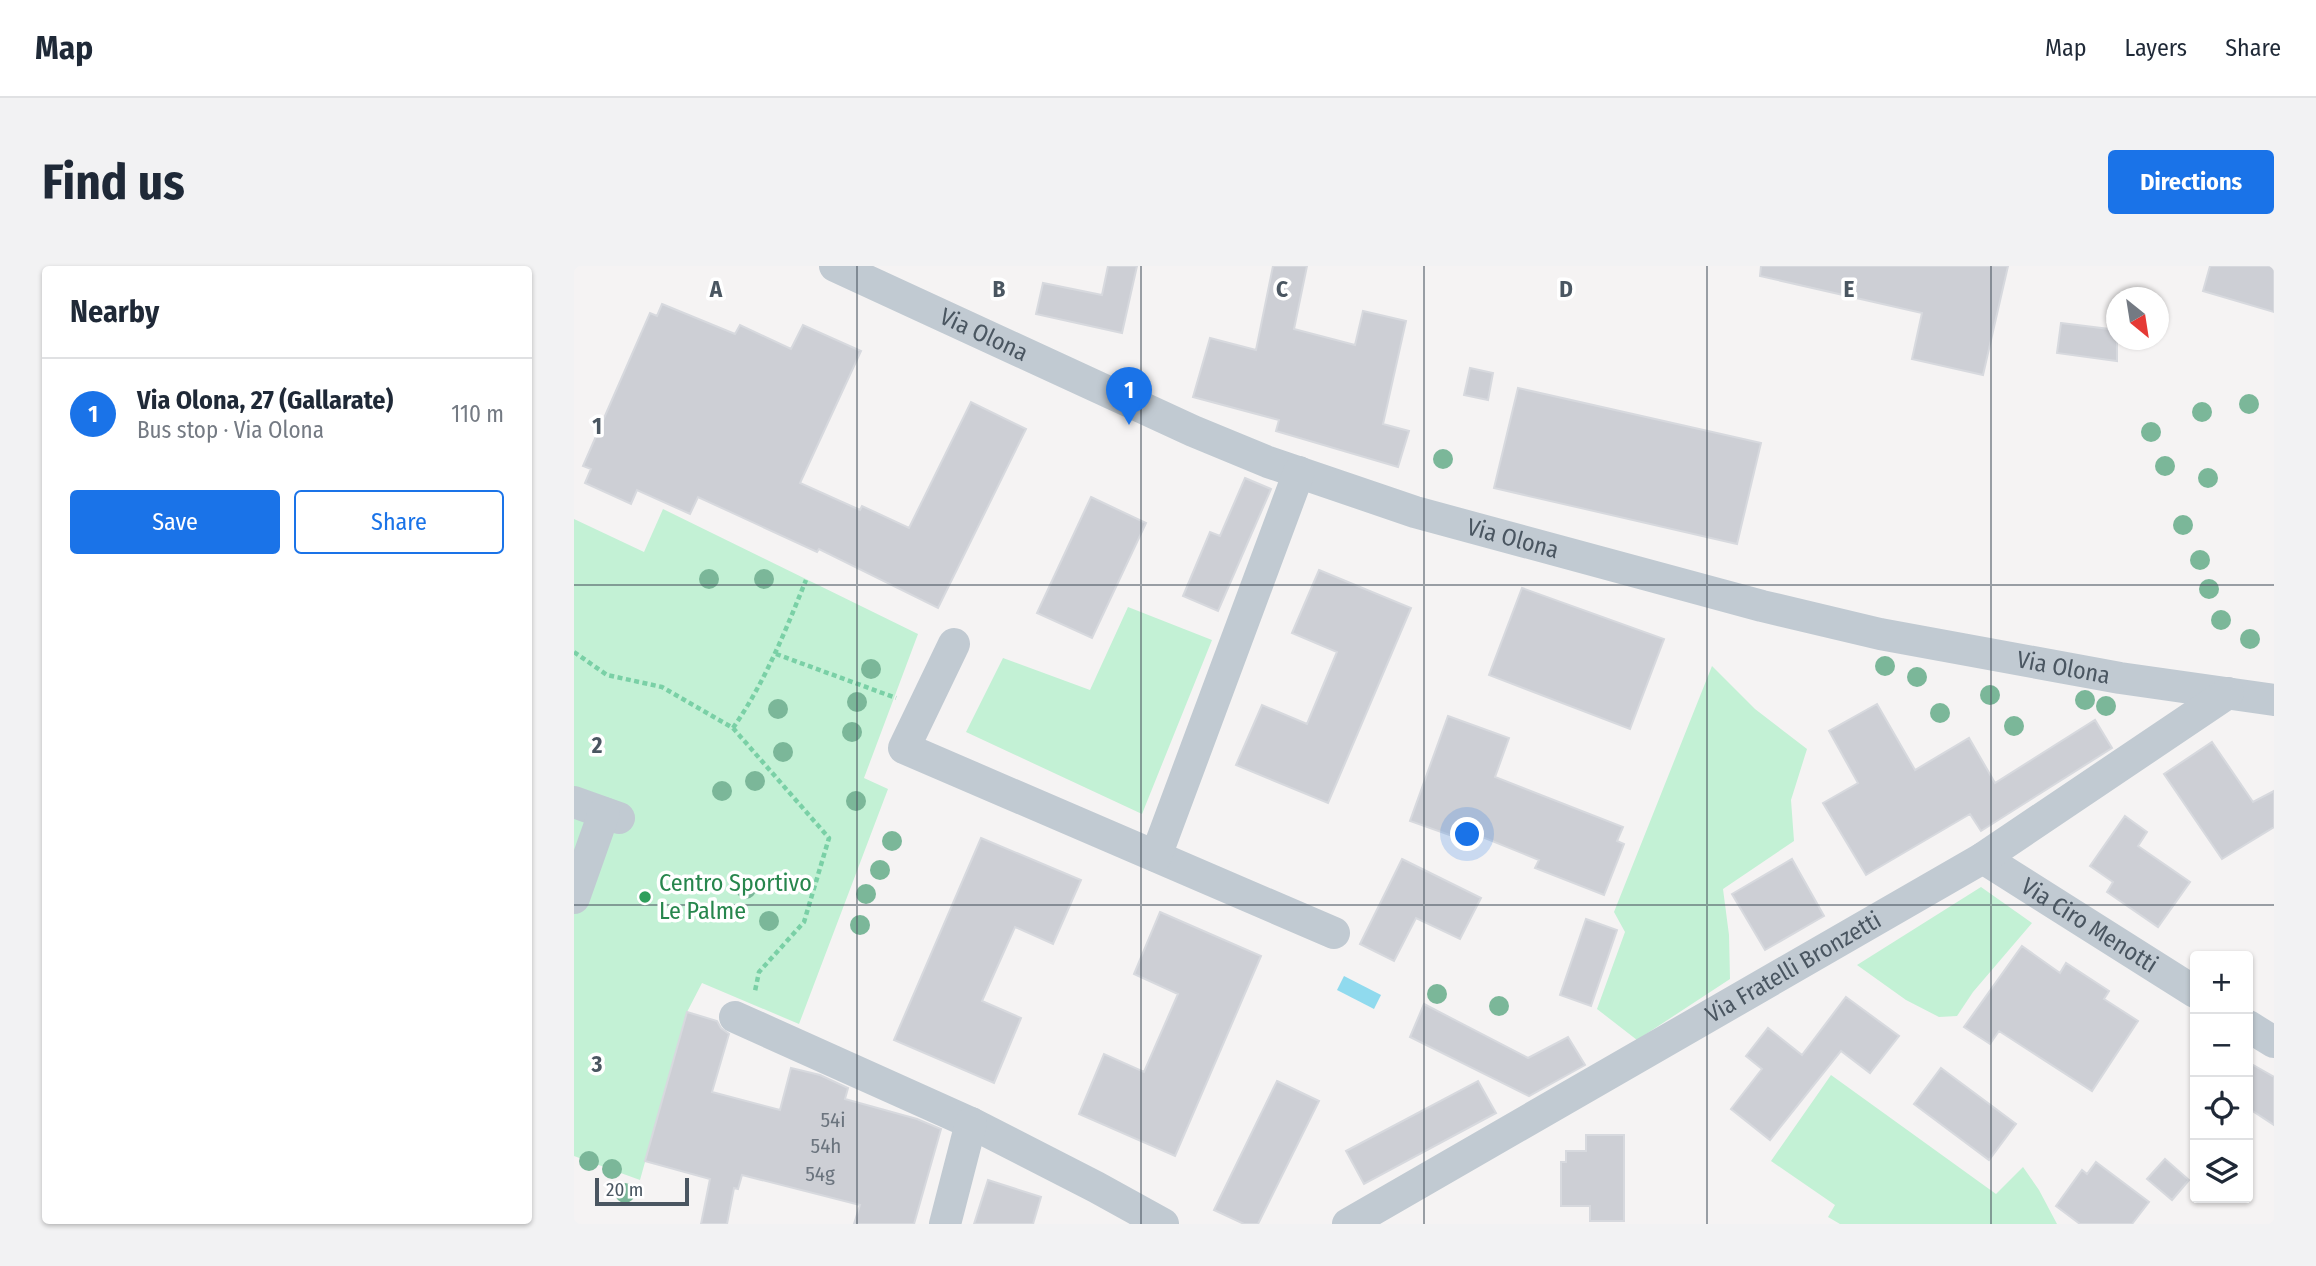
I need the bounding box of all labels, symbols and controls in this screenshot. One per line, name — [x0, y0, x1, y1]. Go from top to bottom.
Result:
text: Map — [35, 28, 93, 68]
text: Map — [2045, 34, 2087, 62]
text: Layers — [2125, 34, 2187, 62]
text: Share — [2225, 34, 2281, 62]
button: Directions — [2108, 150, 2274, 214]
text: Find us — [42, 153, 185, 212]
text: A — [709, 275, 723, 303]
text: B — [993, 275, 1006, 303]
text: C — [1276, 275, 1288, 303]
text: D — [1559, 275, 1573, 303]
text: E — [1844, 275, 1855, 303]
north arrow — [2106, 287, 2169, 350]
text: Nearby — [70, 294, 159, 330]
street label: Via Olona — [935, 302, 1033, 367]
pin: 1 — [1106, 367, 1152, 425]
text: Via Olona, 27 (Gallarate) — [137, 385, 393, 416]
text: 1 — [88, 400, 98, 428]
text: 110 m — [451, 400, 504, 428]
text: 1 — [592, 412, 602, 440]
text: Bus stop · Via Olona — [137, 416, 324, 444]
button: Save — [70, 490, 280, 554]
button: Share — [294, 490, 504, 554]
street label: Via Olona — [1464, 513, 1562, 564]
street label: Via Olona — [2015, 645, 2112, 690]
text: 2 — [591, 731, 603, 759]
your location — [1450, 817, 1484, 851]
place label: Centro Sportivo Le Palme — [659, 869, 812, 925]
street label: Via Ciro Menotti — [2016, 872, 2163, 979]
marker: Centro Sportivo Le Palme — [637, 889, 653, 905]
street label: Via Fratelli Bronzetti — [1701, 906, 1886, 1029]
map controls — [2190, 951, 2253, 1203]
button: + — [2190, 951, 2253, 1014]
button: − — [2190, 1014, 2253, 1077]
text: 3 — [591, 1050, 603, 1078]
button: locate — [2190, 1077, 2253, 1140]
house number: 54i — [820, 1107, 846, 1133]
house number: 54h — [811, 1133, 841, 1159]
button: layers — [2190, 1140, 2253, 1203]
house number: 54g — [805, 1161, 835, 1187]
scale bar — [595, 1175, 690, 1207]
text: 20 m — [606, 1178, 643, 1201]

